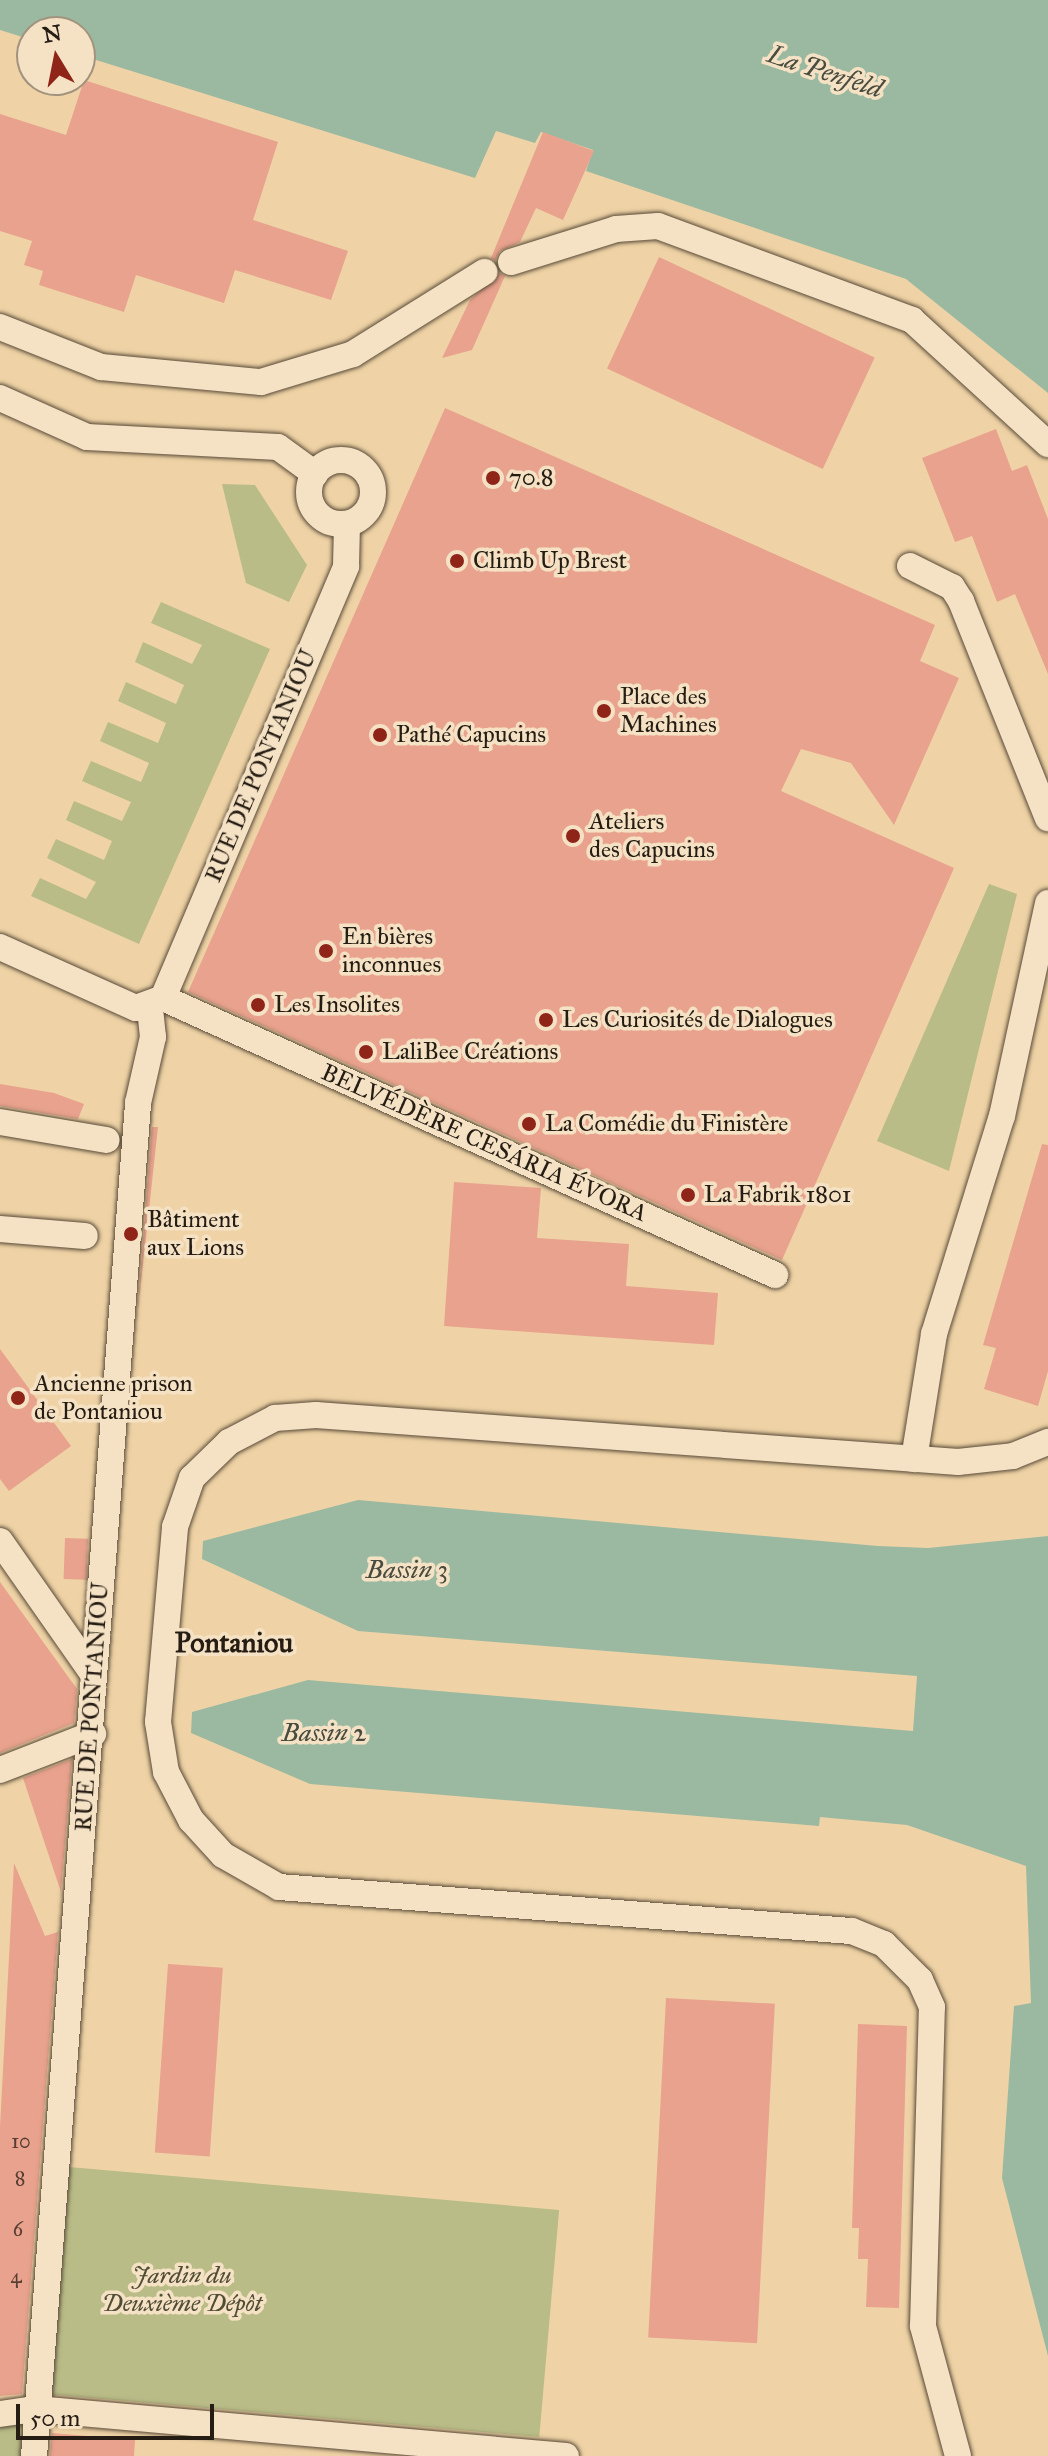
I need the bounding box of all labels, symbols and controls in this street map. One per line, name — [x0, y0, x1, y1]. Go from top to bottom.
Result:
north arrow — [16, 16, 96, 96]
text: N — [41, 19, 64, 49]
water label: La Penfeld — [764, 39, 886, 105]
place label: 70.8 — [509, 464, 554, 492]
marker: 70.8 — [484, 469, 502, 487]
place label: Climb Up Brest — [473, 547, 627, 575]
marker: Climb Up Brest — [448, 552, 466, 570]
street label: RUE DE PONTANIOU — [199, 645, 323, 887]
place label: Place des Machines — [620, 683, 717, 739]
marker: Place des Machines — [595, 702, 613, 720]
place label: Pathé Capucins — [396, 721, 546, 749]
marker: Pathé Capucins — [371, 726, 389, 744]
place label: Ateliers des Capucins — [589, 808, 715, 864]
marker: Ateliers des Capucins — [564, 827, 582, 845]
place label: En bières inconnues — [342, 923, 441, 979]
marker: En bières inconnues — [317, 942, 335, 960]
place label: Les Insolites — [274, 991, 400, 1019]
marker: Les Insolites — [249, 996, 267, 1014]
place label: Les Curiosités de Dialogues — [562, 1006, 833, 1034]
marker: Les Curiosités de Dialogues — [537, 1011, 555, 1029]
place label: LaliBee Créations — [382, 1038, 558, 1066]
marker: LaliBee Créations — [357, 1043, 375, 1061]
street label: BELVÉDÈRE CESÁRIA ÉVORA — [317, 1058, 651, 1228]
place label: La Comédie du Finistère — [545, 1110, 788, 1138]
marker: La Comédie du Finistère — [520, 1115, 538, 1133]
place label: La Fabrik 1801 — [704, 1181, 851, 1209]
marker: La Fabrik 1801 — [679, 1186, 697, 1204]
place label: Bâtiment aux Lions — [147, 1206, 244, 1262]
marker: Bâtiment aux Lions — [122, 1225, 140, 1243]
place label: Ancienne prison de Pontaniou — [34, 1370, 192, 1426]
marker: Ancienne prison de Pontaniou — [9, 1389, 27, 1407]
water label: Bassin 3 — [366, 1554, 448, 1586]
street label: RUE DE PONTANIOU — [69, 1581, 115, 1833]
district label: Pontaniou — [175, 1626, 293, 1660]
water label: Bassin 2 — [282, 1717, 366, 1749]
house number: 10 — [11, 2129, 31, 2153]
house number: 8 — [15, 2166, 25, 2190]
house number: 6 — [13, 2217, 23, 2241]
park label: Jardin du Deuxième Dépôt — [102, 2262, 262, 2318]
house number: 4 — [10, 2264, 22, 2288]
scale bar — [20, 2388, 218, 2438]
text: 50 m — [30, 2403, 80, 2433]

